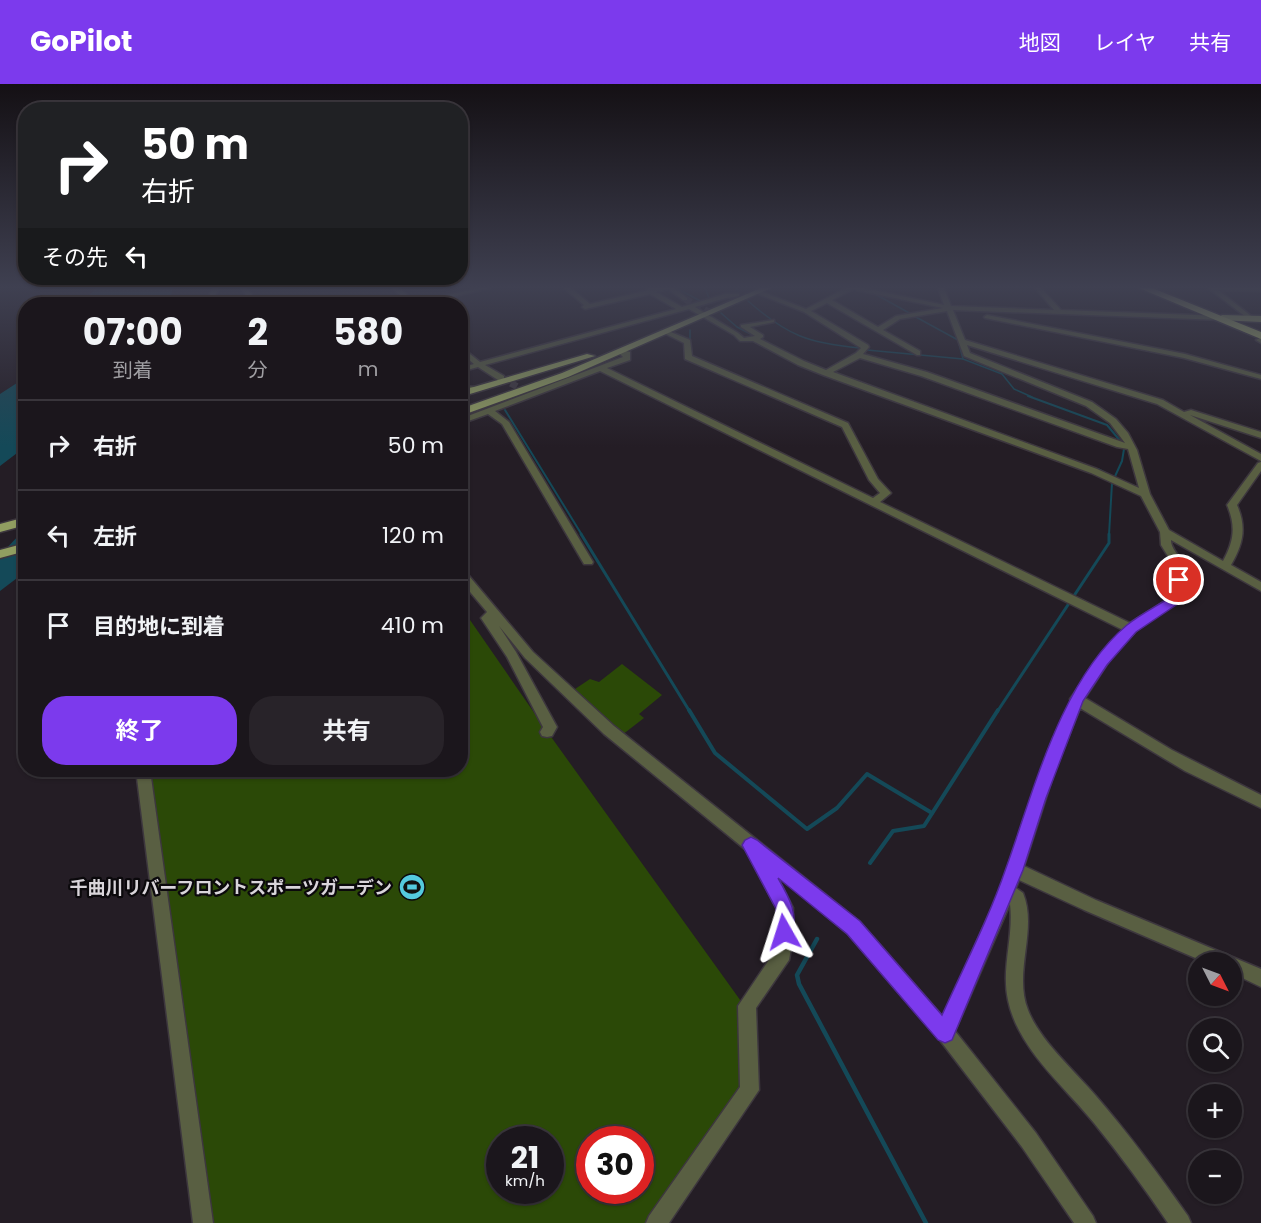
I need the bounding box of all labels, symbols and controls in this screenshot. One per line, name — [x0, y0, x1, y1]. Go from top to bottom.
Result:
text: GoPilot — [30, 22, 132, 61]
text: 地図 — [1019, 28, 1061, 57]
text: レイヤ — [1094, 28, 1156, 57]
text: 共有 — [1189, 28, 1231, 57]
text: 50 m — [141, 115, 249, 174]
icon: right — [42, 126, 120, 204]
text: 右折 — [141, 173, 195, 210]
icon: left — [120, 240, 153, 273]
text: その先 — [42, 242, 108, 273]
text: 07:00 — [83, 307, 183, 358]
text: 2 — [248, 307, 268, 358]
text: 580 — [333, 307, 403, 358]
text: m — [358, 355, 378, 383]
text: 到着 — [113, 356, 153, 384]
text: 分 — [248, 356, 268, 384]
icon: right — [42, 429, 75, 462]
text: 50 m — [388, 430, 444, 461]
text: 右折 — [93, 431, 137, 462]
icon: left — [42, 519, 75, 552]
text: 120 m — [382, 520, 444, 551]
text: 左折 — [93, 521, 137, 552]
pin — [1153, 554, 1204, 605]
icon: arrive — [1162, 563, 1195, 596]
icon: arrive — [42, 609, 75, 642]
text: 410 m — [381, 610, 444, 641]
text: 目的地に到着 — [93, 611, 225, 642]
button: 終了 — [42, 696, 237, 765]
button: 共有 — [249, 696, 444, 765]
sports icon: 千曲川リバーフロントスポーツガーデン — [397, 872, 427, 902]
place label: 千曲川リバーフロントスポーツガーデン — [69, 875, 392, 900]
position arrow — [752, 900, 816, 964]
north arrow — [1188, 952, 1242, 1006]
map controls — [1188, 952, 1242, 1204]
button: search — [1188, 1018, 1242, 1072]
button: + — [1188, 1084, 1242, 1138]
speed limit sign: 30 — [576, 1126, 654, 1204]
text: 21 — [511, 1136, 539, 1179]
button: − — [1188, 1150, 1242, 1204]
text: km/h — [505, 1170, 545, 1191]

